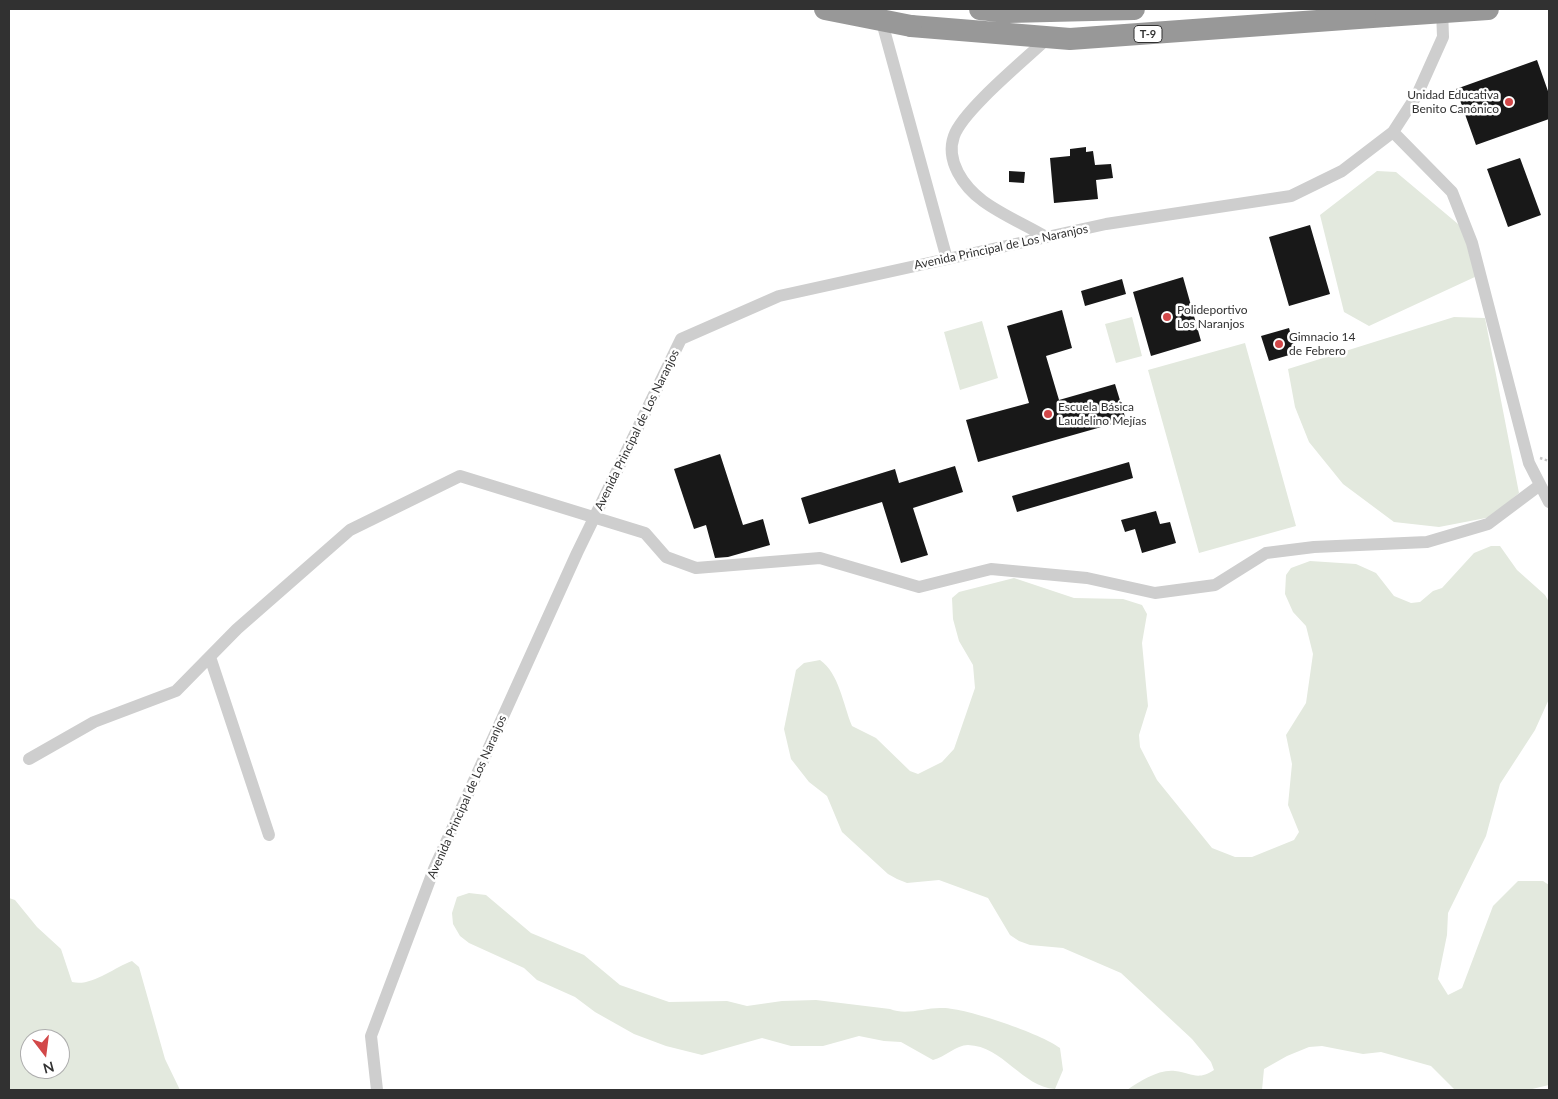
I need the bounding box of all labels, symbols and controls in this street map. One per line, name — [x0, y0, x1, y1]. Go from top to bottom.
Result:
road number: T-9 — [1134, 26, 1162, 42]
place label: Unidad Educativa Benito Canónico — [1407, 88, 1499, 116]
marker: Unidad Educativa Benito Canónico — [1503, 96, 1515, 108]
street label: Avenida Principal de Los Naranjos — [913, 222, 1089, 272]
place label: Polideportivo Los Naranjos — [1177, 303, 1248, 331]
marker: Polideportivo Los Naranjos — [1161, 311, 1173, 323]
place label: Gimnacio 14 de Febrero — [1289, 330, 1356, 358]
marker: Gimnacio 14 de Febrero — [1273, 338, 1285, 350]
street label: Avenida Principal de Los Naranjos — [592, 347, 682, 513]
place label: Escuela Básica Laudelino Mejías — [1058, 400, 1146, 428]
marker: Escuela Básica Laudelino Mejías — [1042, 408, 1054, 420]
street label: Avenida Principal de Los Naranjos — [424, 713, 510, 881]
north arrow — [20, 1029, 70, 1079]
text: N — [41, 1058, 56, 1078]

